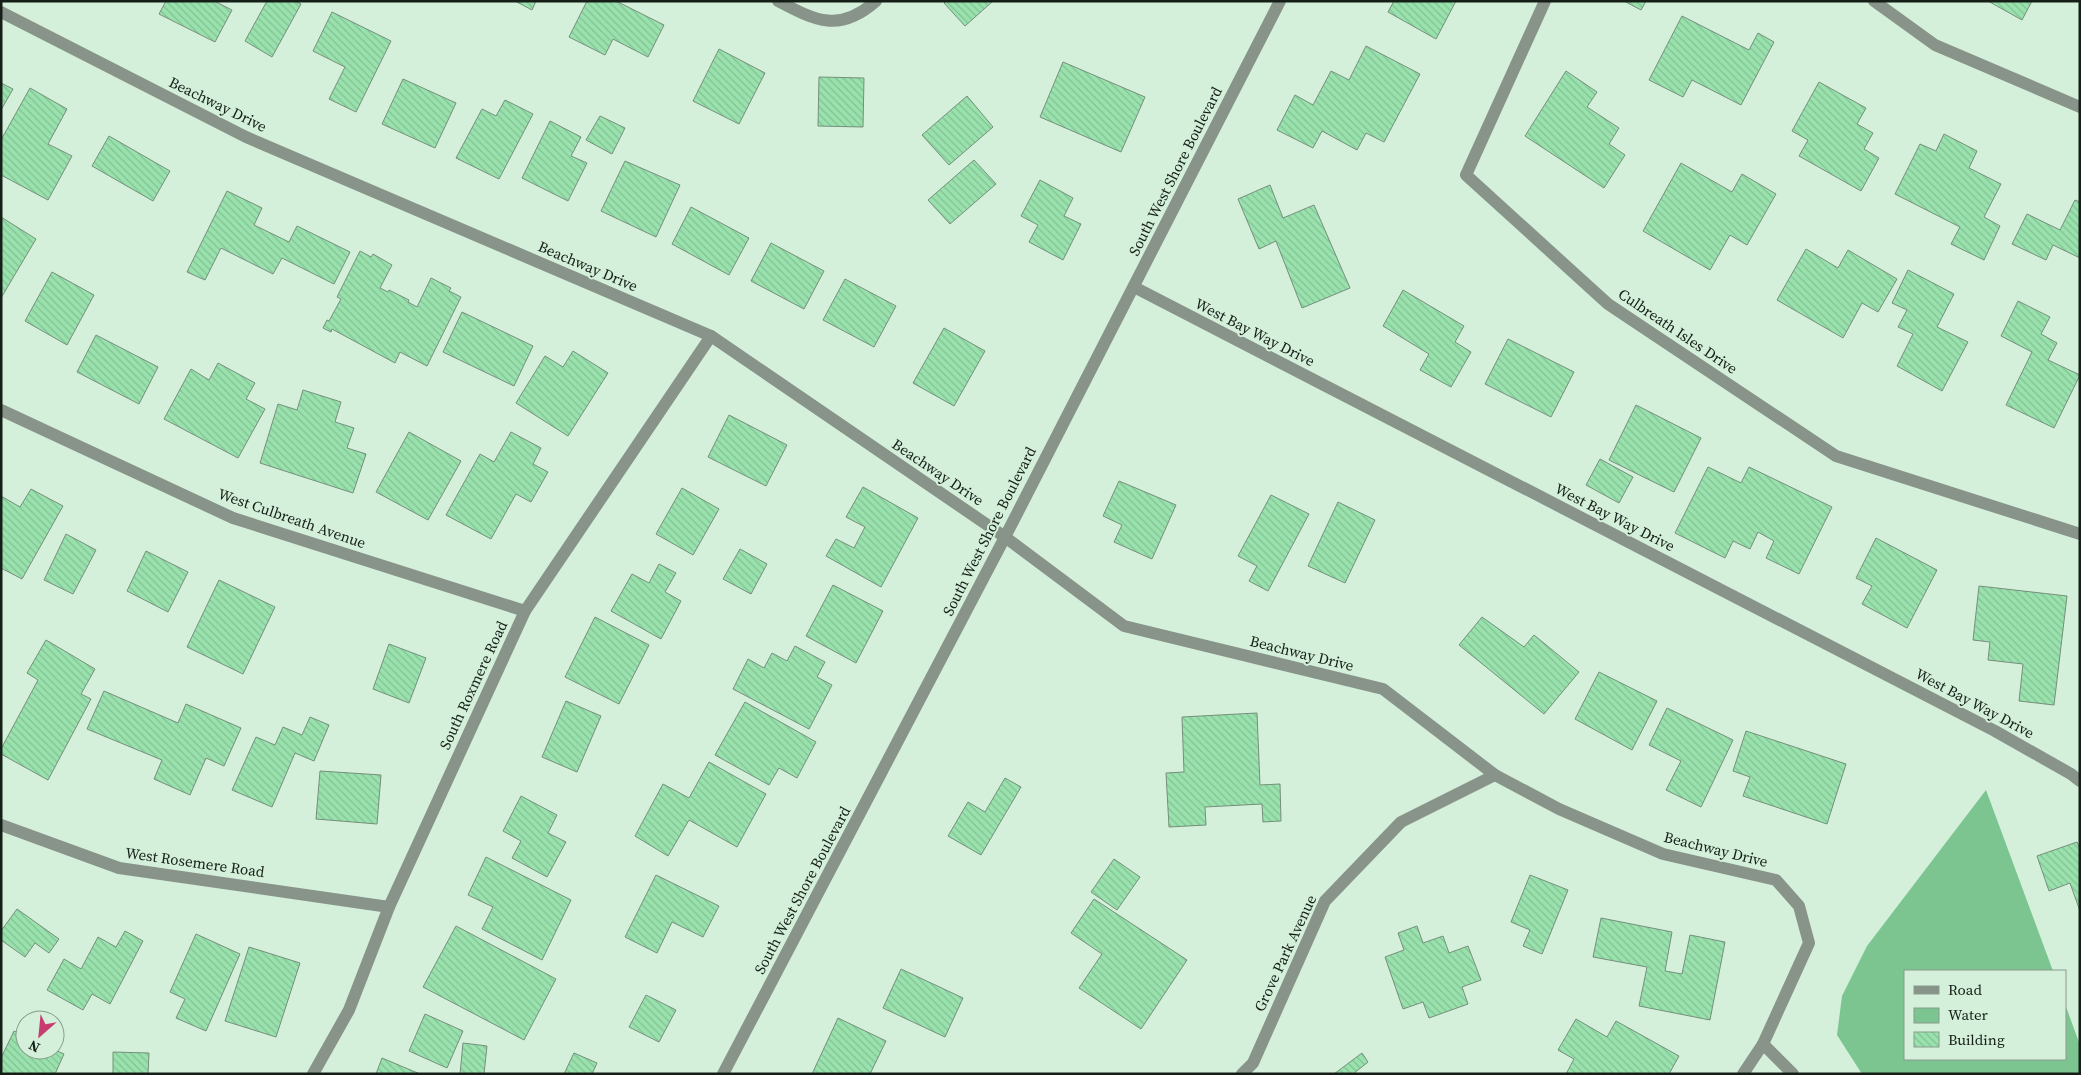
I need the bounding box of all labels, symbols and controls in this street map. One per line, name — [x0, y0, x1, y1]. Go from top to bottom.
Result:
street label: Beachway Drive — [166, 71, 271, 137]
street label: South West Shore Boulevard — [1123, 82, 1227, 259]
street label: Beachway Drive — [535, 236, 641, 297]
street label: Culbreath Isles Drive — [1614, 283, 1742, 379]
street label: West Bay Way Drive — [1192, 293, 1319, 371]
street label: Beachway Drive — [888, 434, 988, 511]
street label: South West Shore Boulevard — [937, 442, 1041, 619]
street label: West Bay Way Drive — [1552, 478, 1679, 556]
street label: West Culbreath Avenue — [215, 483, 369, 553]
street label: South Roxmere Road — [434, 617, 512, 753]
street label: Beachway Drive — [1248, 630, 1356, 676]
street label: West Bay Way Drive — [1912, 663, 2038, 743]
street label: South West Shore Boulevard — [749, 802, 855, 978]
street label: Beachway Drive — [1662, 826, 1770, 872]
street label: West Rosemere Road — [124, 842, 266, 882]
street label: Grove Park Avenue — [1249, 891, 1321, 1015]
legend — [1904, 970, 2066, 1060]
text: Road — [1948, 979, 1982, 1000]
text: Water — [1948, 1004, 1989, 1025]
north arrow — [15, 1010, 65, 1060]
text: Building — [1948, 1029, 2005, 1050]
text: N — [25, 1035, 43, 1058]

